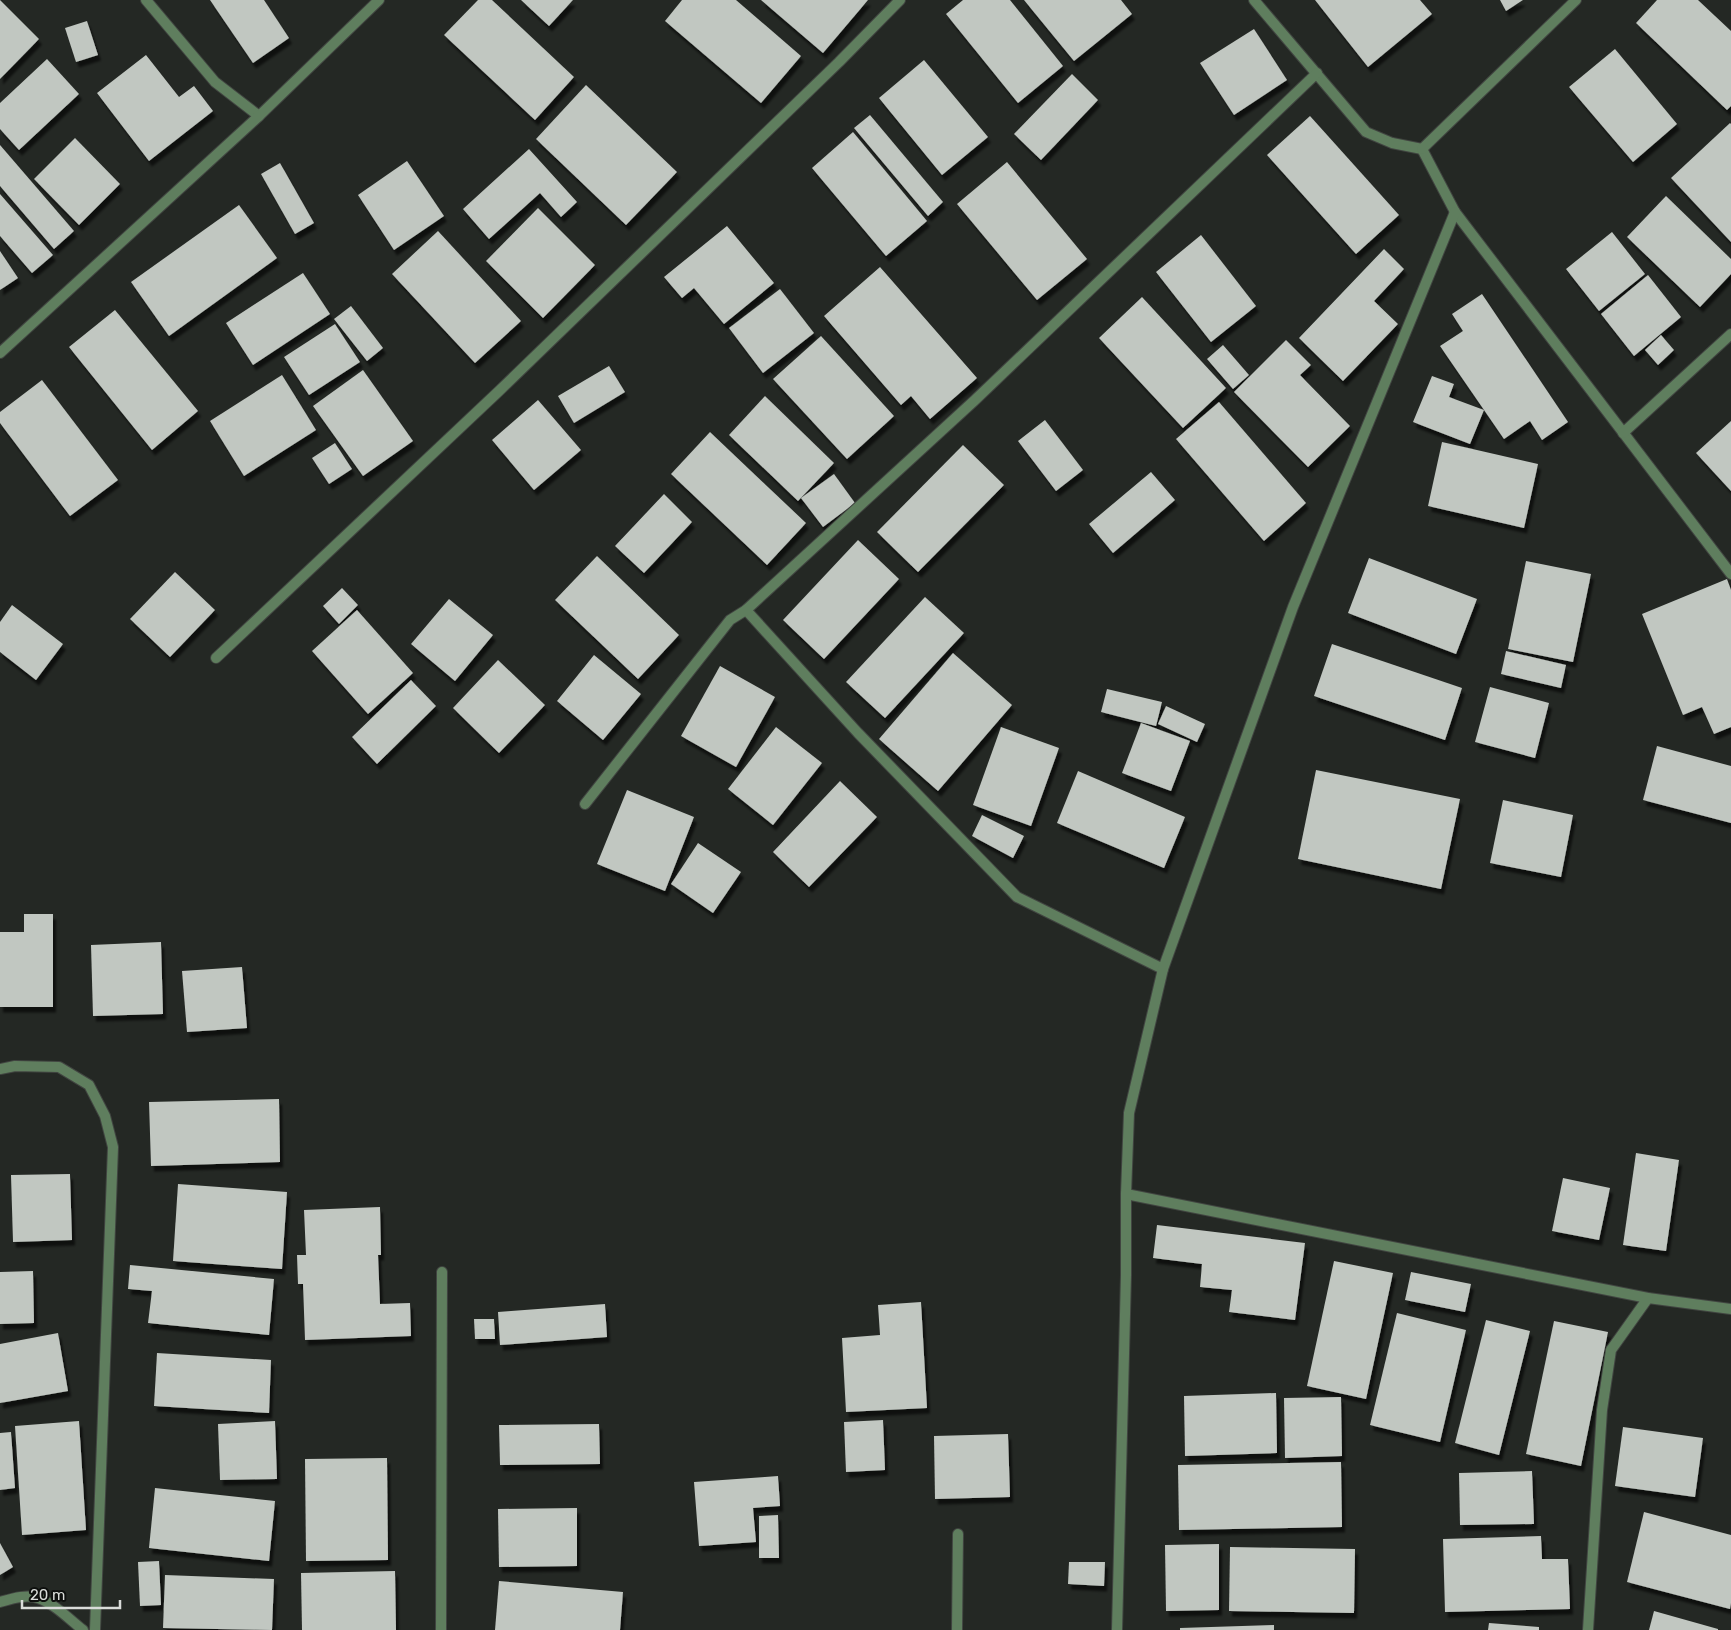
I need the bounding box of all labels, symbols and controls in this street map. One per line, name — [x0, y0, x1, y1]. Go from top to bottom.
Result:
scale bar — [22, 1578, 120, 1610]
text: 20 m — [30, 1586, 65, 1604]

